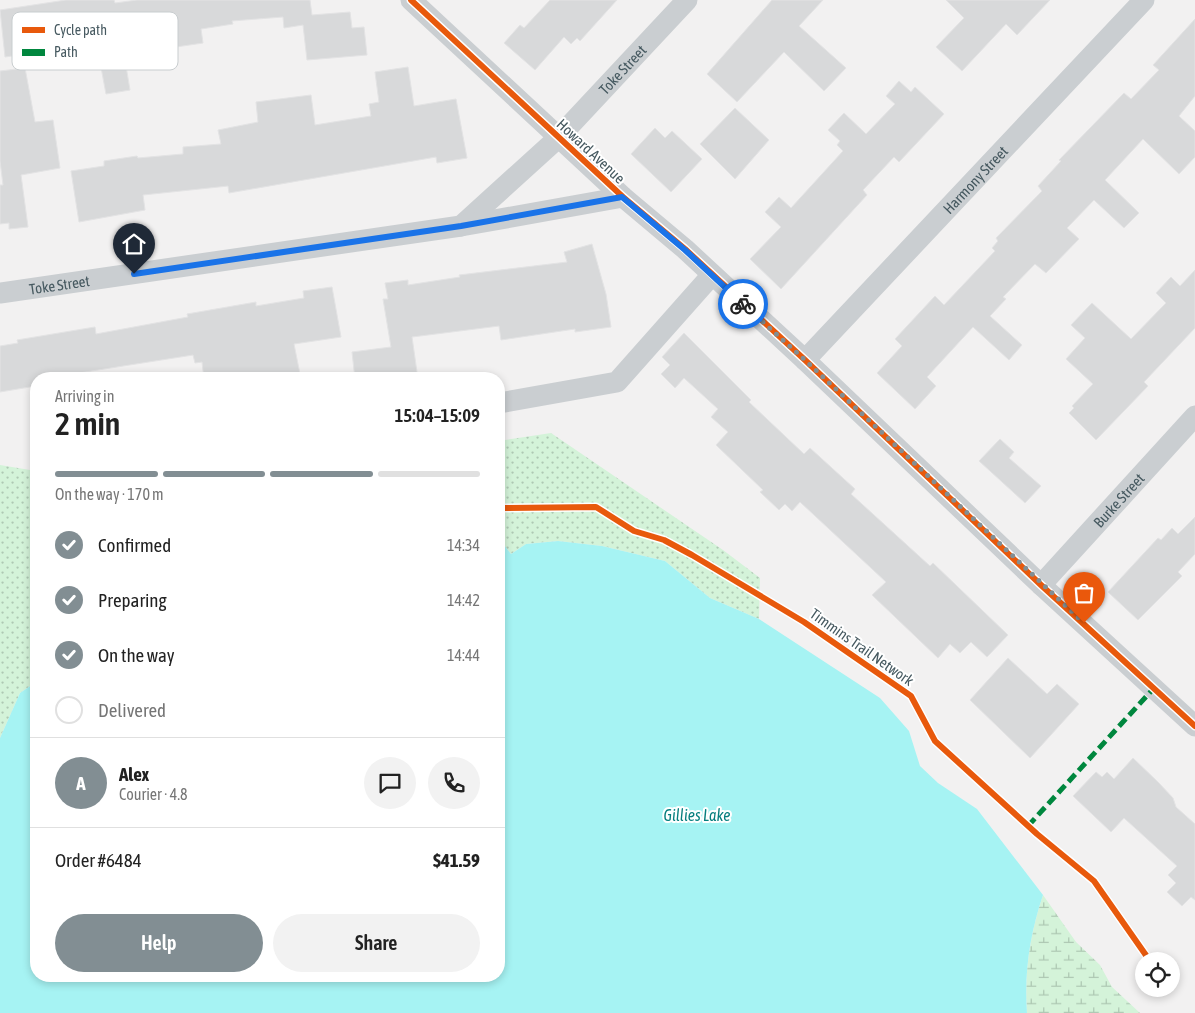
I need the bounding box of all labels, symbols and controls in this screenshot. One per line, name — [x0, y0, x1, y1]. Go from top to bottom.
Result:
legend — [12, 12, 178, 70]
text: Cycle path — [54, 22, 107, 38]
street label: Toke Street — [595, 41, 649, 97]
text: Path — [54, 44, 78, 60]
street label: Howard Avenue — [554, 115, 629, 187]
street label: Harmony Street — [939, 142, 1011, 217]
pin — [113, 223, 155, 274]
icon: home — [120, 230, 148, 258]
street label: Toke Street — [28, 272, 91, 297]
courier — [718, 279, 768, 329]
icon: bike — [729, 290, 757, 318]
text: Arriving in — [55, 387, 115, 405]
text: 15:04–15:09 — [394, 404, 480, 426]
text: 2 min — [55, 405, 120, 442]
street label: Burke Street — [1090, 470, 1147, 530]
text: On the way · 170 m — [55, 485, 164, 503]
icon: check — [55, 531, 83, 559]
text: Confirmed — [98, 534, 171, 556]
text: 14:34 — [447, 536, 480, 554]
pin — [1063, 572, 1105, 623]
icon: bag — [1070, 579, 1098, 607]
icon: check — [55, 586, 83, 614]
text: Preparing — [98, 589, 167, 611]
text: 14:42 — [447, 591, 480, 609]
street label: Timmins Trail Network — [807, 605, 917, 689]
icon: check — [55, 641, 83, 669]
text: On the way — [98, 644, 175, 666]
text: 14:44 — [447, 646, 480, 664]
text: Delivered — [98, 699, 166, 721]
button: chat — [364, 757, 416, 809]
button: phone — [428, 757, 480, 809]
text: Alex — [119, 763, 149, 785]
text: A — [76, 772, 86, 794]
text: Courier · 4.8 — [119, 785, 188, 803]
water label: Gillies Lake — [663, 806, 731, 824]
text: Order #6484 — [55, 849, 142, 871]
text: $41.59 — [433, 849, 480, 871]
button: Help — [55, 914, 263, 972]
button: Share — [273, 914, 480, 972]
map controls — [1135, 952, 1180, 997]
button: locate — [1135, 952, 1180, 997]

